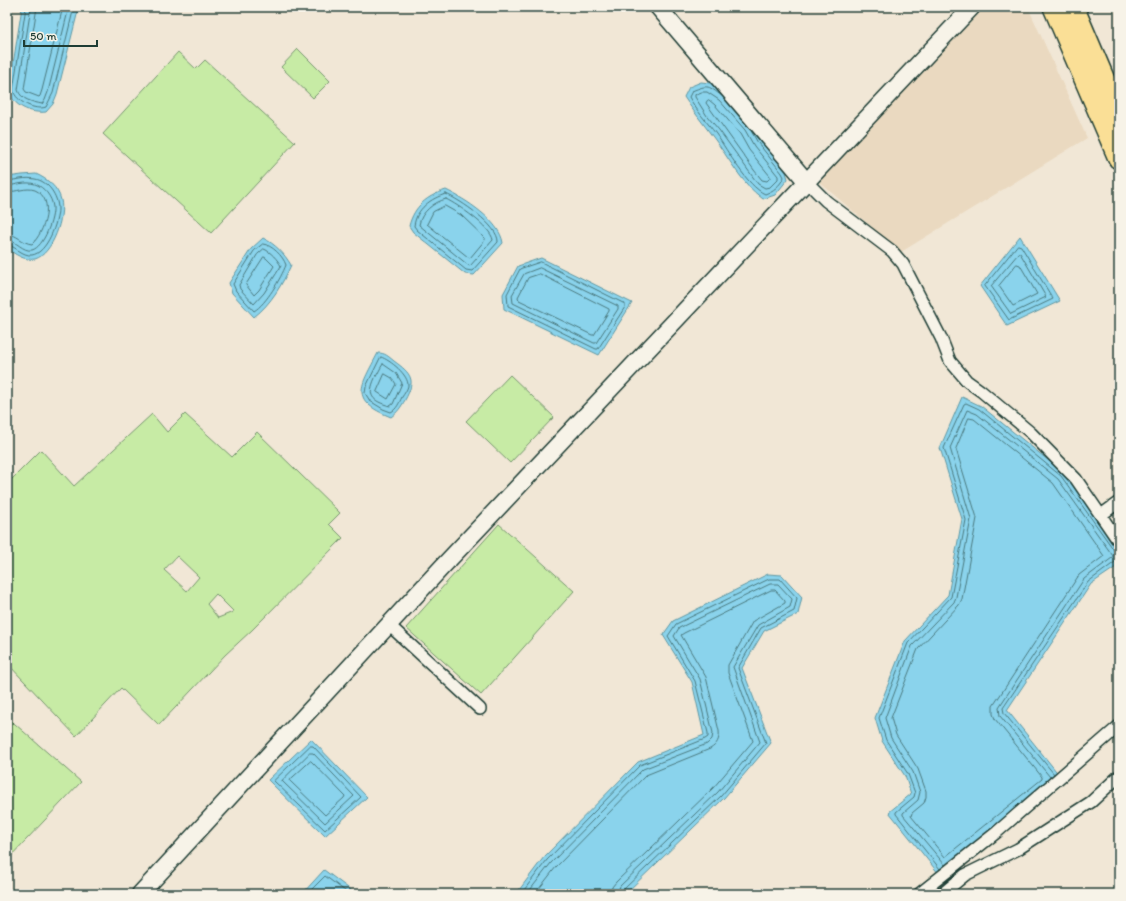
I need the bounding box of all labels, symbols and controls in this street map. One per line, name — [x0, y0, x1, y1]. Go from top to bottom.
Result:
scale bar — [24, 22, 97, 48]
text: 50 m — [30, 29, 56, 43]

